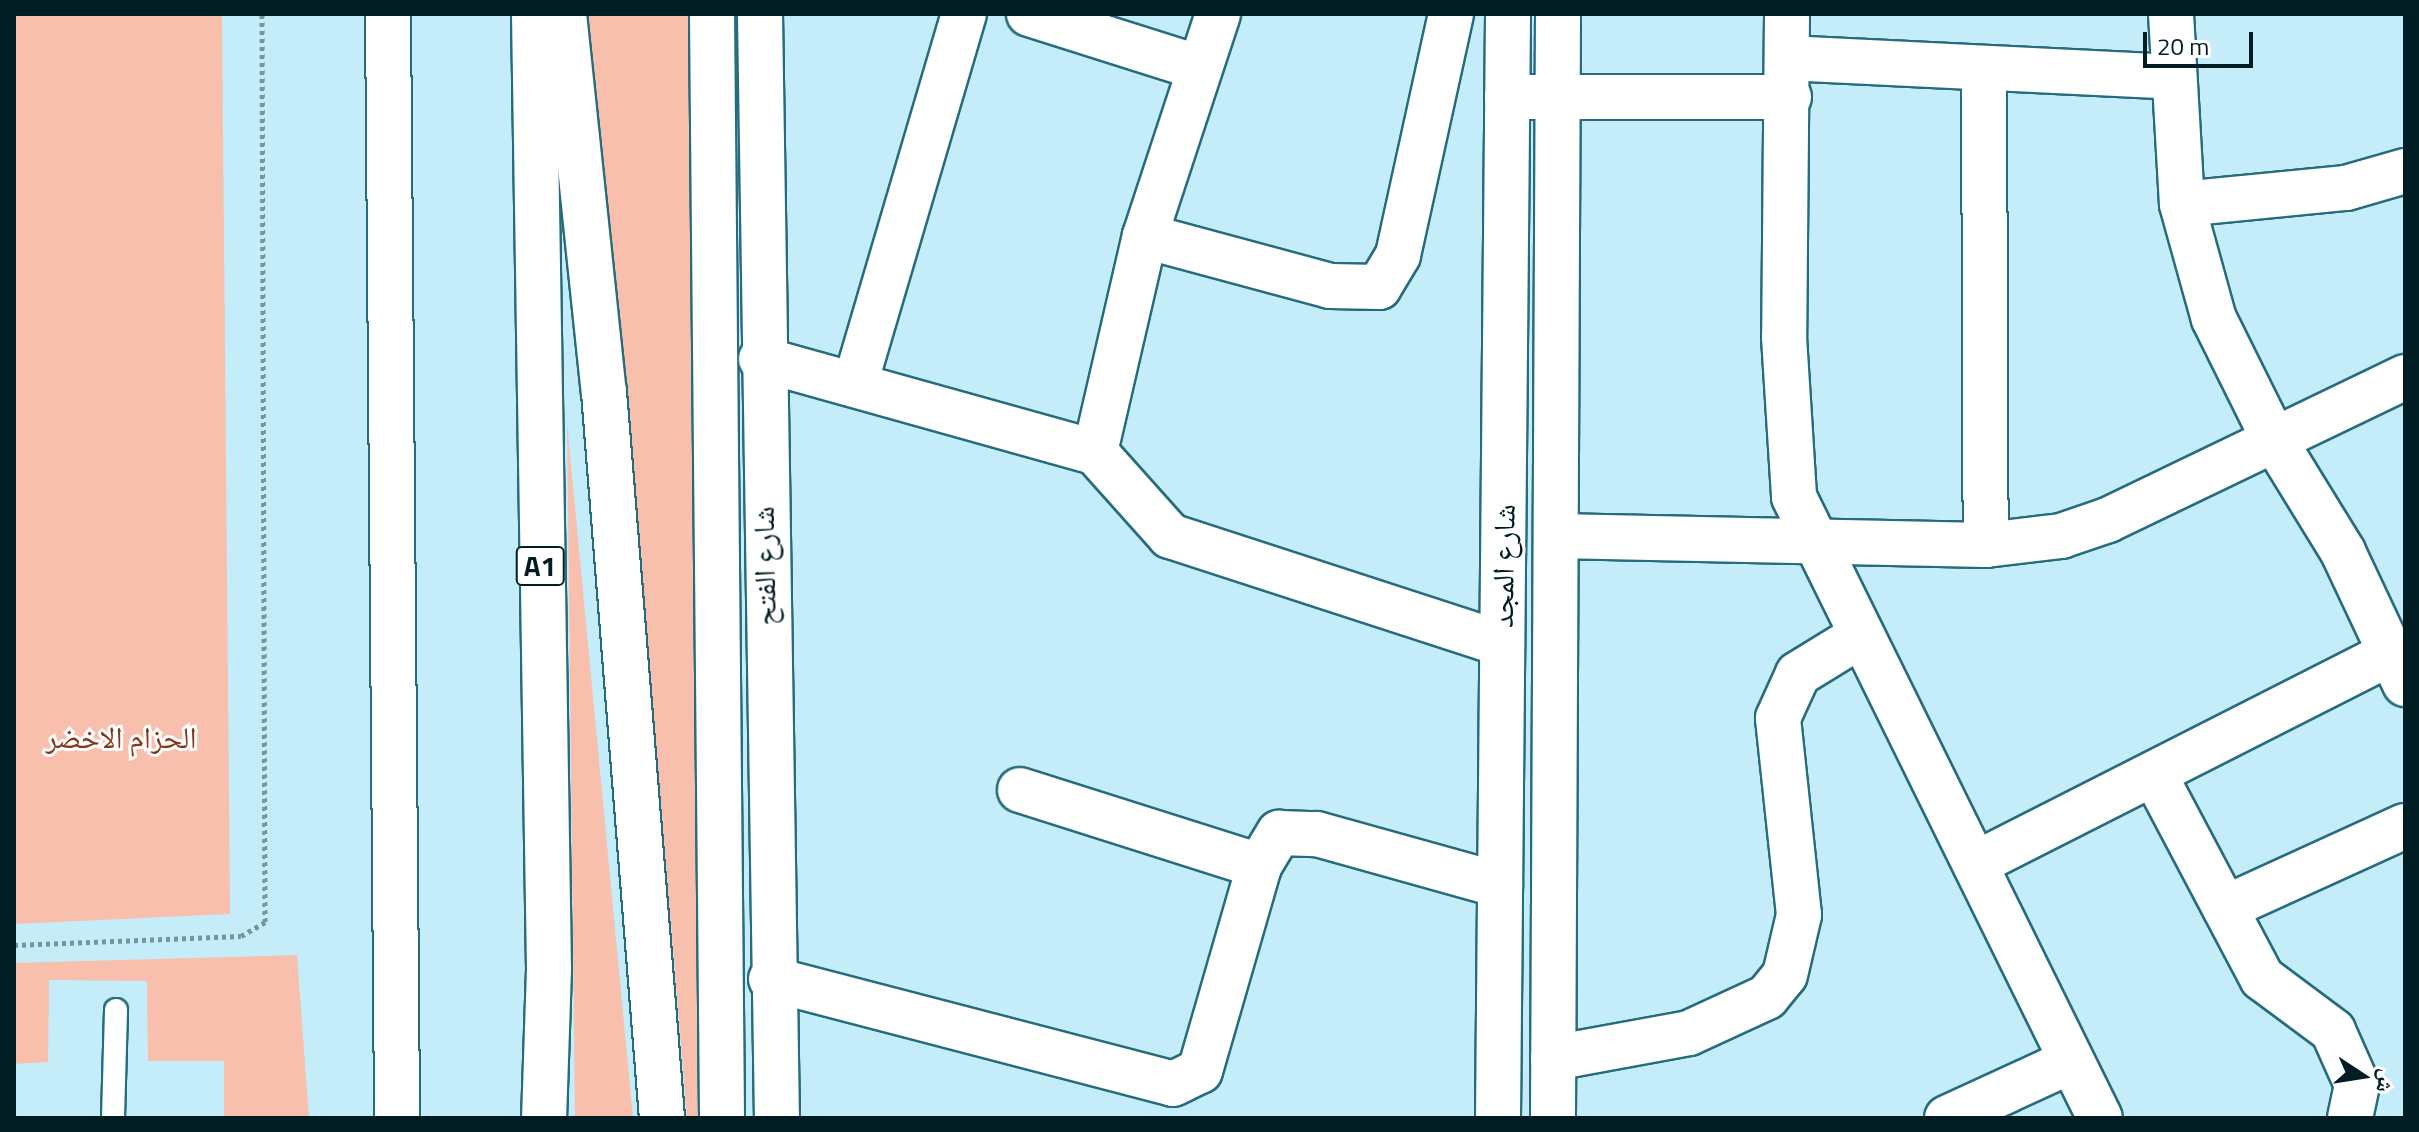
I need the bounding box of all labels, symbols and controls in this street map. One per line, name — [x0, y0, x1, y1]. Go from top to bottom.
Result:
scale bar — [2147, 16, 2257, 66]
text: 20 m — [2157, 28, 2209, 64]
street label: شارع المجد — [1484, 504, 1522, 628]
street label: شارع الفتح — [745, 506, 783, 626]
road number: A1 — [514, 542, 566, 590]
park label: الحزام الاخضر — [45, 719, 197, 755]
north arrow — [2323, 1036, 2403, 1116]
text: ش — [2367, 1066, 2406, 1096]

